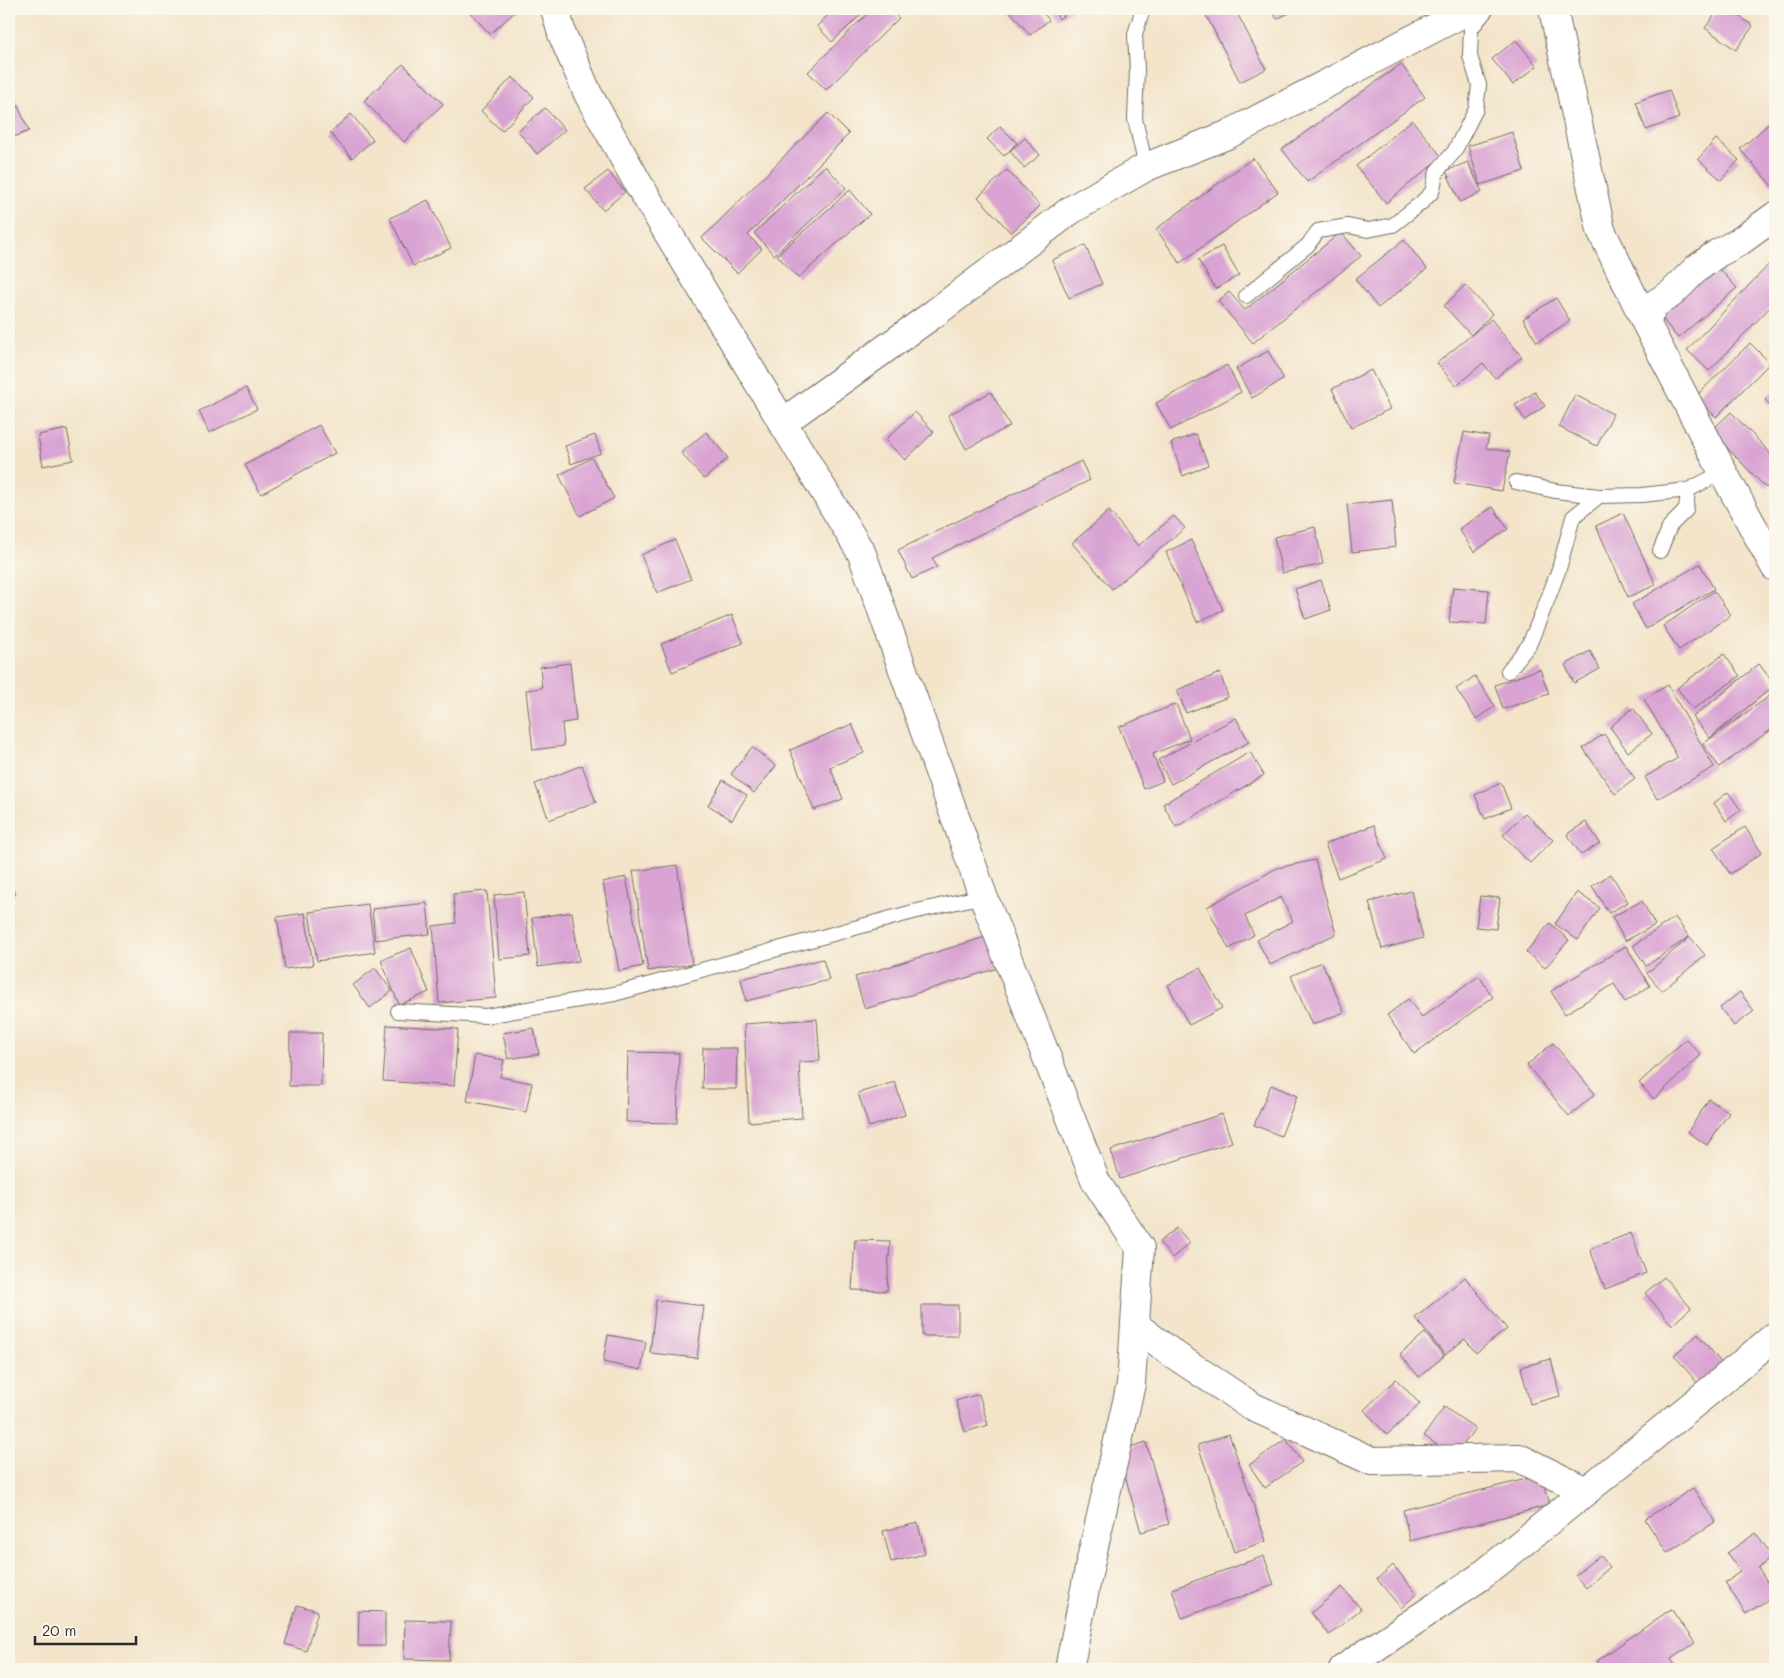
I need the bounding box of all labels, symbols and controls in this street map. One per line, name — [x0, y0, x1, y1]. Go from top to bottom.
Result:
scale bar — [35, 1613, 136, 1645]
text: 20 m — [42, 1620, 76, 1640]

